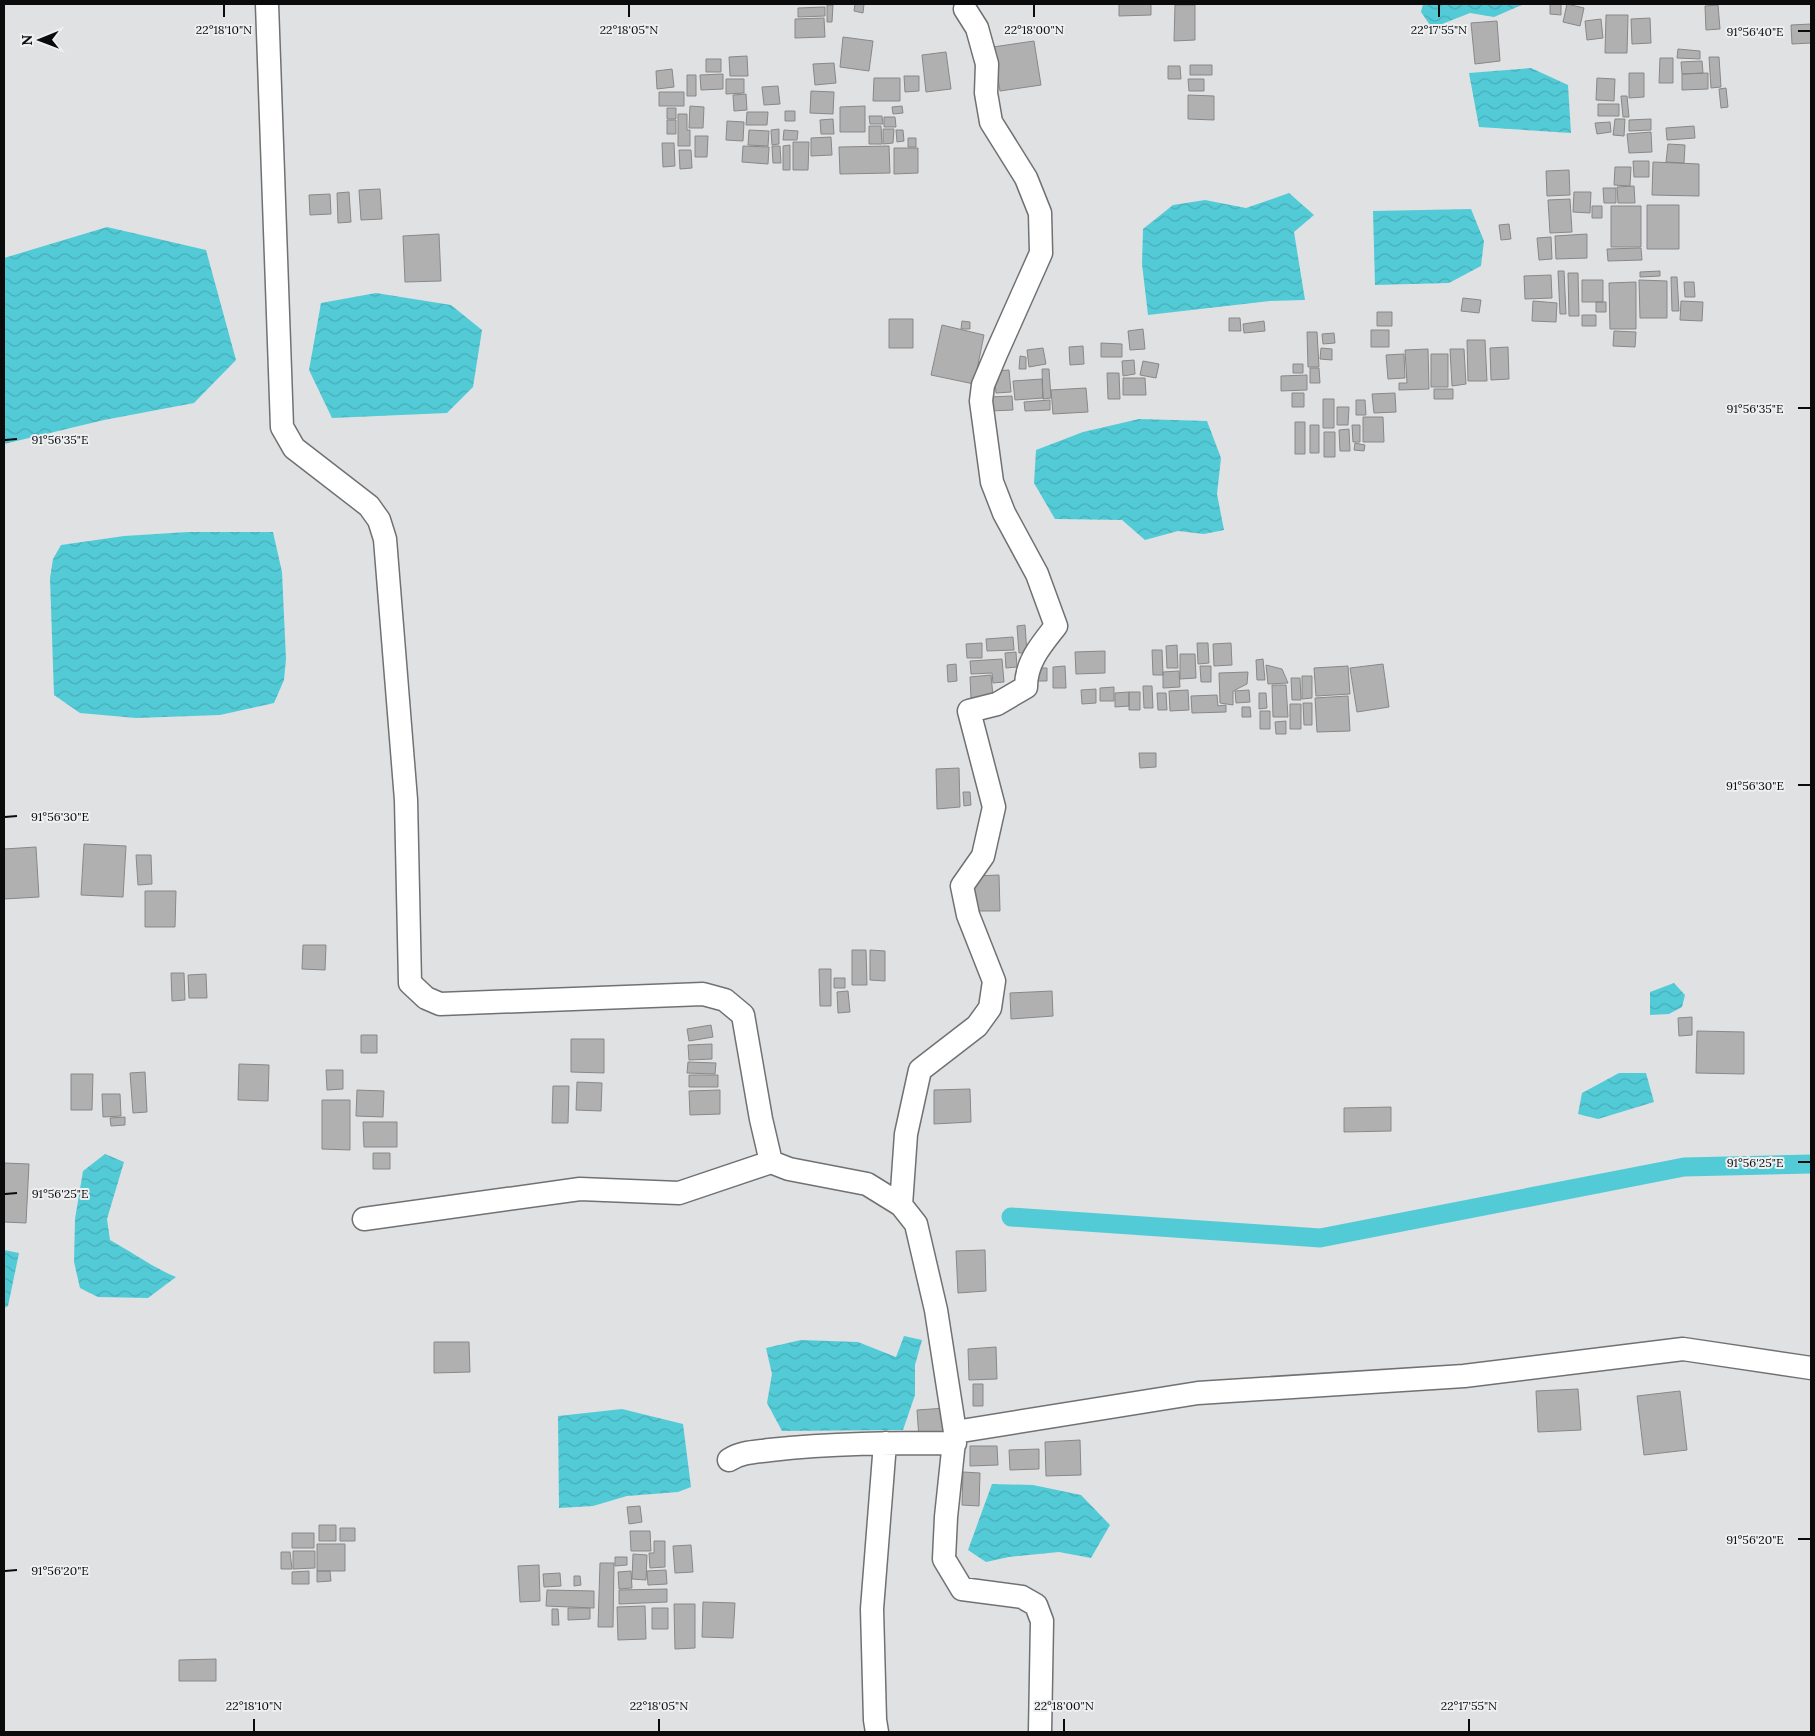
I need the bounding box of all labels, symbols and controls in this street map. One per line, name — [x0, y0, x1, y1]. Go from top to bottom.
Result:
north arrow — [15, 15, 65, 65]
text: 22°18'10"N — [196, 22, 252, 37]
text: 22°18'05"N — [600, 22, 658, 37]
text: 22°18'00"N — [1004, 22, 1064, 37]
text: 22°17'55"N — [1411, 22, 1467, 37]
text: 91°56'40"E — [1726, 24, 1784, 39]
text: N — [18, 34, 36, 46]
text: 91°56'35"E — [1727, 401, 1783, 416]
text: 91°56'35"E — [32, 432, 88, 447]
text: 91°56'30"E — [1726, 778, 1784, 793]
text: 91°56'30"E — [31, 809, 89, 824]
text: 91°56'25"E — [1727, 1155, 1783, 1170]
text: 91°56'25"E — [32, 1186, 88, 1201]
text: 91°56'20"E — [1726, 1532, 1784, 1547]
text: 91°56'20"E — [31, 1563, 89, 1578]
text: 22°18'10"N — [226, 1698, 282, 1713]
text: 22°18'05"N — [630, 1698, 688, 1713]
text: 22°18'00"N — [1034, 1698, 1094, 1713]
text: 22°17'55"N — [1441, 1698, 1497, 1713]

